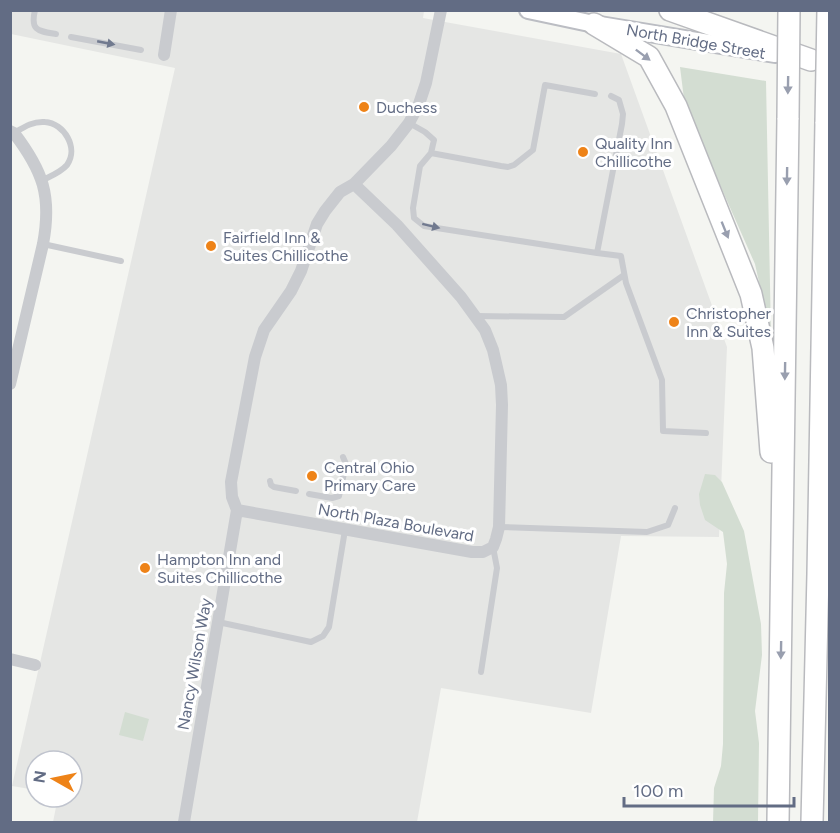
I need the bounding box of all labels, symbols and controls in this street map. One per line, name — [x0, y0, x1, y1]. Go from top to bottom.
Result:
street label: North Bridge Street — [625, 20, 767, 63]
one-way arrow — [97, 39, 116, 48]
one-way arrow — [635, 49, 651, 61]
one-way arrow — [783, 76, 793, 95]
place label: Duchess — [376, 98, 437, 117]
marker: Duchess — [357, 100, 371, 114]
place label: Quality Inn Chillicothe — [595, 134, 672, 171]
marker: Quality Inn Chillicothe — [576, 145, 590, 159]
one-way arrow — [782, 167, 792, 186]
one-way arrow — [720, 221, 730, 239]
one-way arrow — [422, 222, 440, 232]
place label: Fairfield Inn & Suites Chillicothe — [223, 228, 348, 265]
marker: Fairfield Inn & Suites Chillicothe — [204, 239, 218, 253]
place label: Christopher Inn & Suites — [686, 304, 771, 341]
marker: Christopher Inn & Suites — [667, 315, 681, 329]
one-way arrow — [780, 361, 789, 380]
place label: Central Ohio Primary Care — [324, 458, 416, 495]
marker: Central Ohio Primary Care — [305, 469, 319, 483]
street label: North Plaza Boulevard — [316, 499, 475, 546]
place label: Hampton Inn and Suites Chillicothe — [157, 550, 282, 587]
marker: Hampton Inn and Suites Chillicothe — [138, 561, 152, 575]
street label: Nancy Wilson Way — [174, 596, 216, 732]
one-way arrow — [776, 640, 786, 659]
north arrow — [24, 749, 84, 809]
text: N — [29, 769, 50, 784]
scale bar — [624, 770, 794, 808]
text: 100 m — [633, 780, 683, 802]

